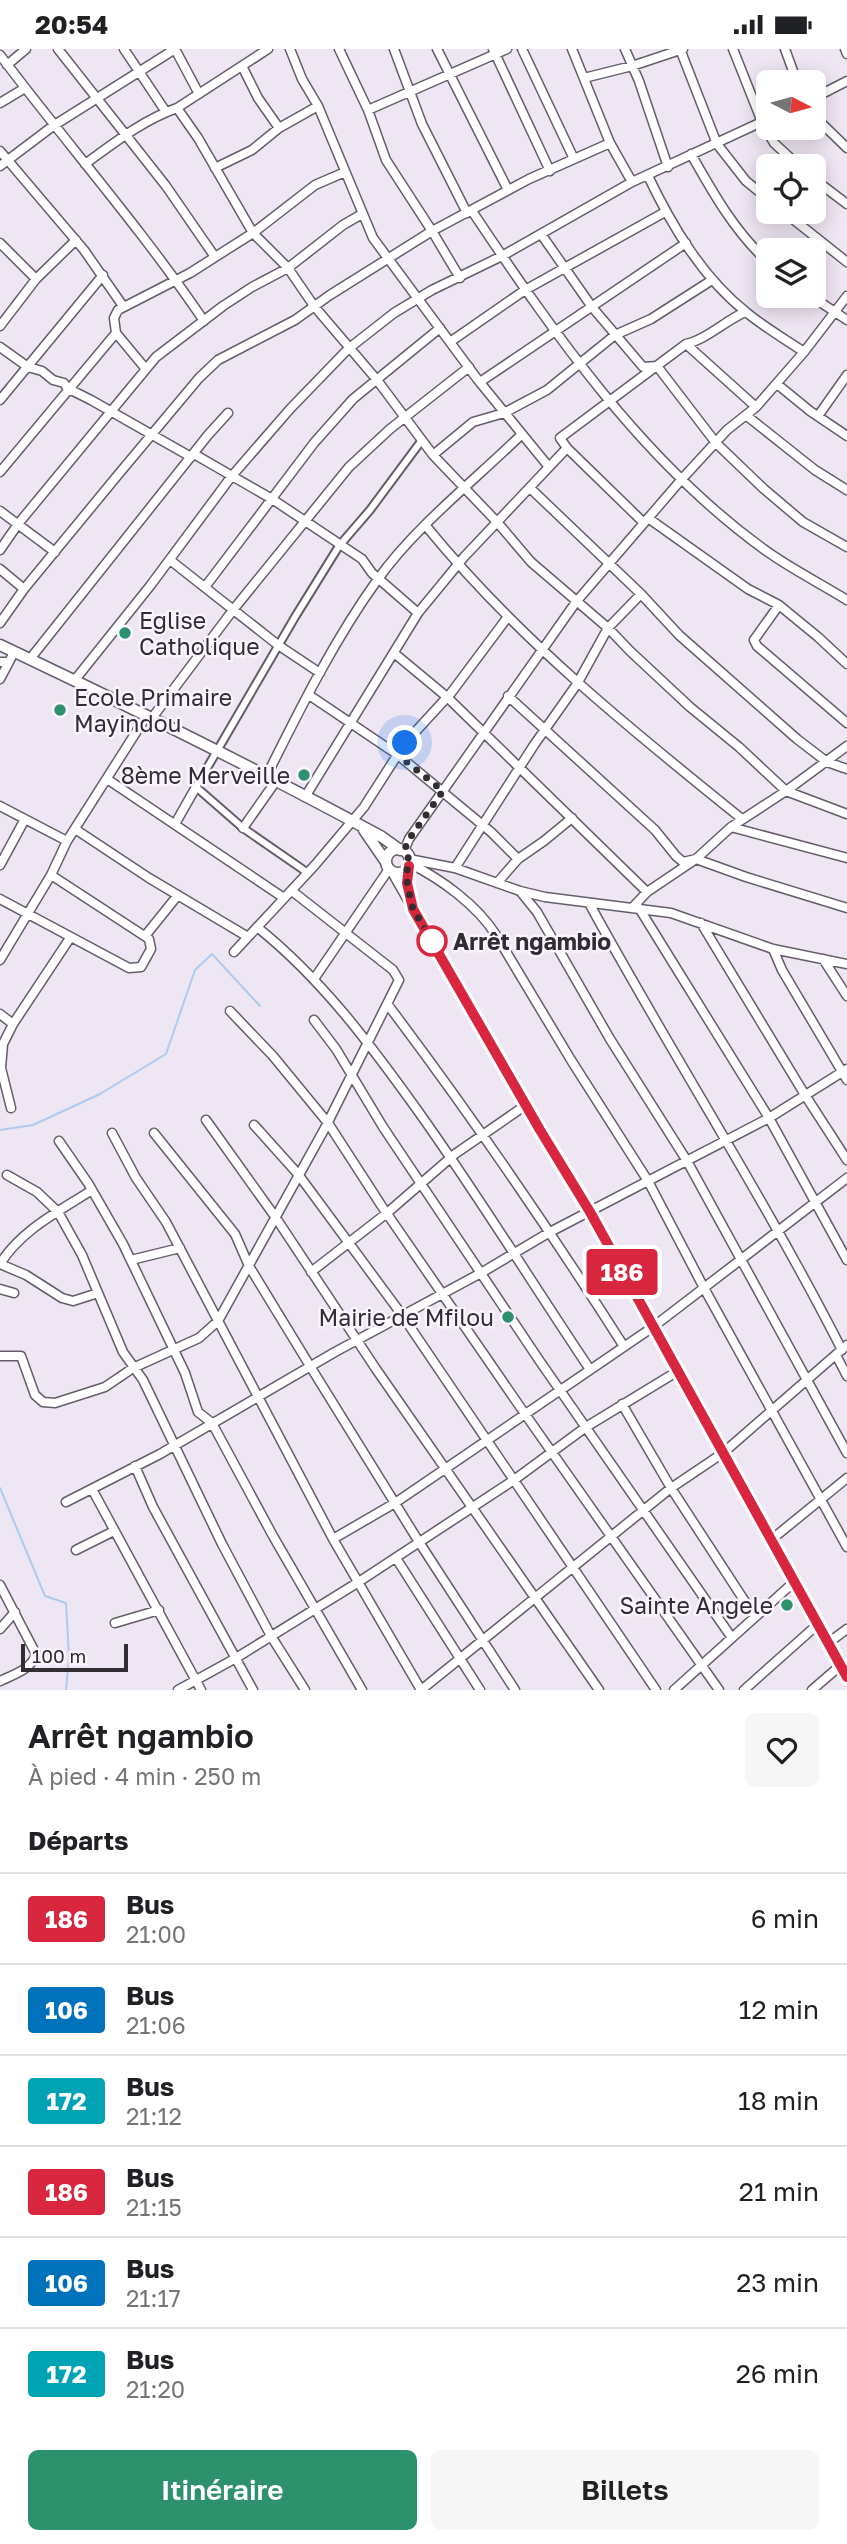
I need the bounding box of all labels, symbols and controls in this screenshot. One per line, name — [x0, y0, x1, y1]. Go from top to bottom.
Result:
text: 20:54 — [35, 9, 108, 40]
north arrow — [756, 70, 826, 140]
map controls — [756, 70, 826, 308]
button: locate — [756, 154, 826, 224]
button: layers — [756, 238, 826, 308]
place label: Eglise Catholique — [139, 606, 259, 660]
marker: Eglise Catholique — [117, 625, 133, 641]
place label: Ecole Primaire Mayindou — [74, 683, 232, 737]
marker: Ecole Primaire Mayindou — [52, 702, 68, 718]
your location — [387, 725, 422, 760]
place label: 8ème Merveille — [121, 761, 290, 789]
marker: 8ème Merveille — [296, 767, 312, 783]
marker: Arrêt ngambio — [417, 926, 447, 956]
place label: Arrêt ngambio — [453, 927, 611, 955]
line badge: 186 — [582, 1249, 662, 1295]
text: 186 — [601, 1257, 643, 1286]
place label: Mairie de Mfilou — [318, 1303, 494, 1331]
marker: Mairie de Mfilou — [500, 1309, 516, 1325]
place label: Sainte Angele — [619, 1591, 773, 1619]
marker: Sainte Angele — [779, 1597, 795, 1613]
scale bar — [21, 1641, 128, 1673]
text: 100 m — [32, 1644, 86, 1667]
button: heart — [745, 1713, 819, 1787]
text: Arrêt ngambio — [28, 1716, 254, 1755]
text: À pied · 4 min · 250 m — [28, 1762, 261, 1790]
text: Départs — [28, 1825, 129, 1856]
text: Bus — [126, 1889, 174, 1920]
text: 6 min — [751, 1903, 819, 1934]
text: 186 — [45, 1904, 88, 1933]
text: 21:00 — [126, 1920, 186, 1948]
text: Bus — [126, 1980, 174, 2011]
text: 12 min — [739, 1994, 819, 2025]
text: 106 — [45, 1995, 88, 2024]
text: 21:06 — [126, 2011, 186, 2039]
text: Bus — [126, 2071, 174, 2102]
text: 18 min — [738, 2085, 819, 2116]
text: 172 — [46, 2086, 87, 2115]
text: 21:12 — [126, 2102, 182, 2130]
text: Bus — [126, 2162, 174, 2193]
text: 21 min — [739, 2176, 819, 2207]
text: 186 — [45, 2177, 88, 2206]
text: 21:15 — [126, 2193, 182, 2221]
text: Bus — [126, 2253, 174, 2284]
text: 23 min — [736, 2267, 819, 2298]
text: 106 — [45, 2268, 88, 2297]
text: 21:17 — [126, 2284, 181, 2312]
text: Bus — [126, 2344, 174, 2375]
text: 26 min — [736, 2358, 819, 2389]
text: 172 — [46, 2359, 87, 2388]
text: 21:20 — [126, 2375, 185, 2403]
button: Itinéraire — [28, 2450, 417, 2530]
button: Billets — [431, 2450, 819, 2530]

